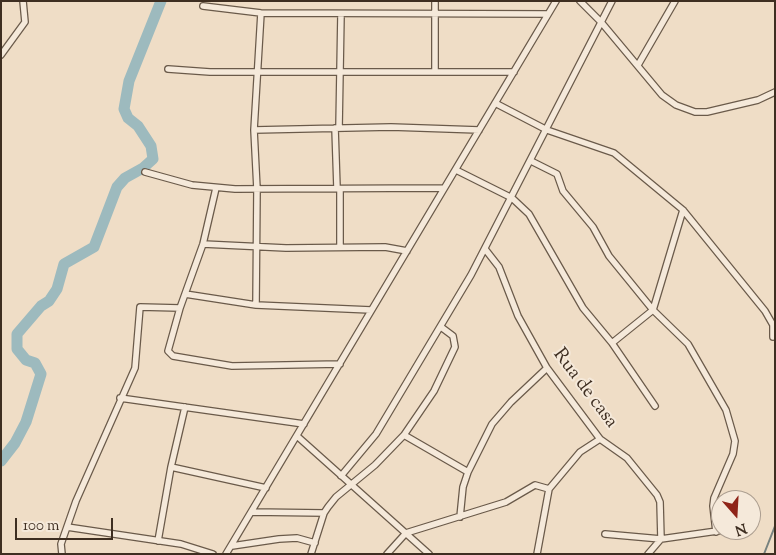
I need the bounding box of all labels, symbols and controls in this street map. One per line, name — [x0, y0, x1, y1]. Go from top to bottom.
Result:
street label: Rua de casa — [547, 345, 621, 433]
north arrow — [711, 490, 761, 540]
scale bar — [18, 508, 115, 540]
text: 100 m — [23, 516, 59, 537]
text: N — [732, 517, 749, 540]

